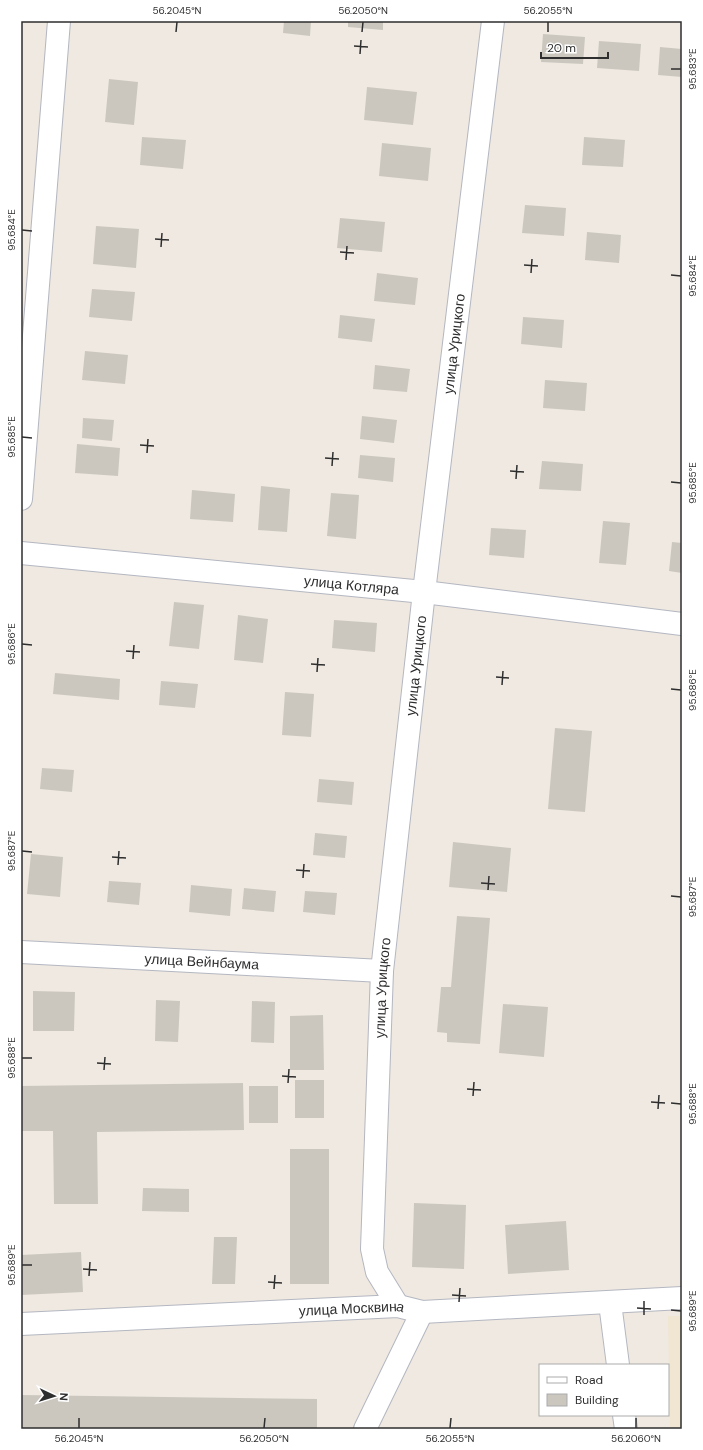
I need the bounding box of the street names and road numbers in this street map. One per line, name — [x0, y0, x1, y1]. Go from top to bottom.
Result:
street label: улица Урицкого — [439, 292, 469, 395]
street label: улица Котляра — [303, 571, 400, 599]
street label: улица Урицкого — [401, 614, 430, 717]
street label: улица Урицкого — [371, 936, 395, 1038]
street label: улица Вейнбаума — [144, 950, 260, 974]
street label: улица Москвина — [298, 1297, 407, 1320]

